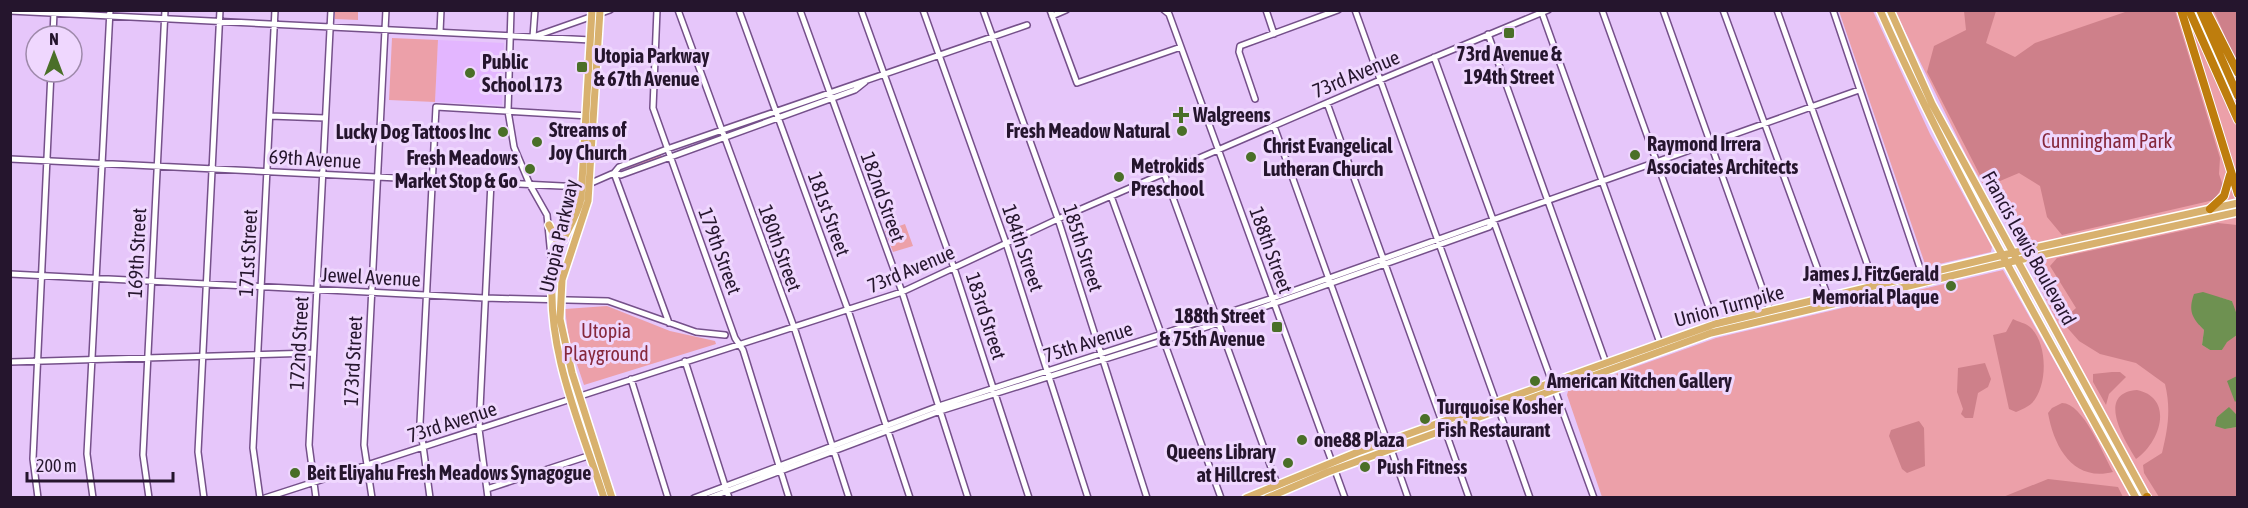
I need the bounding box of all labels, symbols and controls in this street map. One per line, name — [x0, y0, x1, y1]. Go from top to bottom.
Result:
north arrow — [24, 24, 84, 84]
marker: 73rd Avenue & 194th Street — [1502, 26, 1516, 40]
text: N — [49, 30, 59, 48]
place label: 73rd Avenue & 194th Street — [1456, 42, 1562, 88]
place label: Utopia Parkway & 67th Avenue — [594, 44, 710, 90]
street label: 73rd Avenue — [1309, 45, 1403, 102]
place label: Public School 173 — [482, 50, 563, 96]
marker: Utopia Parkway & 67th Avenue — [575, 60, 589, 74]
marker: Public School 173 — [463, 66, 477, 80]
place label: Walgreens — [1192, 103, 1271, 126]
marker: Walgreens — [1174, 108, 1188, 122]
place label: Streams of Joy Church — [548, 118, 627, 164]
place label: Fresh Meadow Natural — [1006, 119, 1171, 142]
place label: Lucky Dog Tattoos Inc — [336, 120, 492, 143]
marker: Fresh Meadow Natural — [1175, 124, 1189, 138]
marker: Lucky Dog Tattoos Inc — [496, 125, 510, 139]
park label: Cunningham Park — [2042, 129, 2172, 152]
place label: Raymond Irrera Associates Architects — [1646, 132, 1798, 178]
place label: Christ Evangelical Lutheran Church — [1263, 134, 1393, 180]
marker: Streams of Joy Church — [530, 135, 544, 149]
street label: 69th Avenue — [268, 145, 362, 172]
place label: Fresh Meadows Market Stop & Go — [395, 146, 518, 192]
marker: Raymond Irrera Associates Architects — [1628, 148, 1642, 162]
street label: 182nd Street — [857, 149, 910, 245]
marker: Christ Evangelical Lutheran Church — [1244, 150, 1258, 164]
place label: Metrokids Preschool — [1131, 154, 1205, 200]
marker: Fresh Meadows Market Stop & Go — [523, 162, 537, 176]
street label: Francis Lewis Boulevard — [1978, 167, 2081, 329]
street label: 181st Street — [804, 169, 855, 259]
marker: Metrokids Preschool — [1112, 170, 1126, 184]
street label: Utopia Parkway — [534, 177, 583, 295]
street label: 180th Street — [754, 201, 807, 294]
street label: 184th Street — [998, 201, 1049, 294]
street label: 185th Street — [1059, 201, 1108, 295]
street label: 188th Street — [1245, 203, 1298, 296]
street label: 179th Street — [694, 204, 747, 297]
street label: 169th Street — [123, 207, 150, 299]
street label: 171st Street — [234, 208, 261, 297]
street label: 73rd Avenue — [864, 240, 958, 297]
street label: Jewel Avenue — [321, 262, 421, 291]
place label: James J. FitzGerald Memorial Plaque — [1802, 262, 1939, 308]
street label: 183rd Street — [962, 269, 1011, 363]
marker: James J. FitzGerald Memorial Plaque — [1944, 279, 1958, 293]
street label: Union Turnpike — [1672, 280, 1786, 331]
street label: 172nd Street — [285, 295, 312, 391]
place label: 188th Street & 75th Avenue — [1160, 304, 1265, 350]
street label: 173rd Street — [339, 315, 366, 407]
street label: 75th Avenue — [1040, 316, 1135, 367]
park label: Utopia Playground — [563, 319, 649, 365]
marker: 188th Street & 75th Avenue — [1270, 320, 1284, 334]
place label: American Kitchen Gallery — [1546, 369, 1733, 392]
marker: American Kitchen Gallery — [1528, 374, 1542, 388]
place label: Turquoise Kosher Fish Restaurant — [1437, 395, 1564, 441]
street label: 73rd Avenue — [404, 396, 499, 447]
marker: Turquoise Kosher Fish Restaurant — [1418, 412, 1432, 426]
place label: one88 Plaza — [1314, 428, 1405, 451]
marker: one88 Plaza — [1295, 433, 1309, 447]
place label: Queens Library at Hillcrest — [1166, 440, 1277, 486]
scale bar — [27, 445, 172, 483]
text: 200 m — [36, 455, 77, 476]
place label: Push Fitness — [1377, 455, 1467, 478]
marker: Queens Library at Hillcrest — [1281, 456, 1295, 470]
marker: Push Fitness — [1358, 460, 1372, 474]
place label: Beit Eliyahu Fresh Meadows Synagogue — [307, 461, 591, 484]
marker: Beit Eliyahu Fresh Meadows Synagogue — [288, 466, 302, 480]

